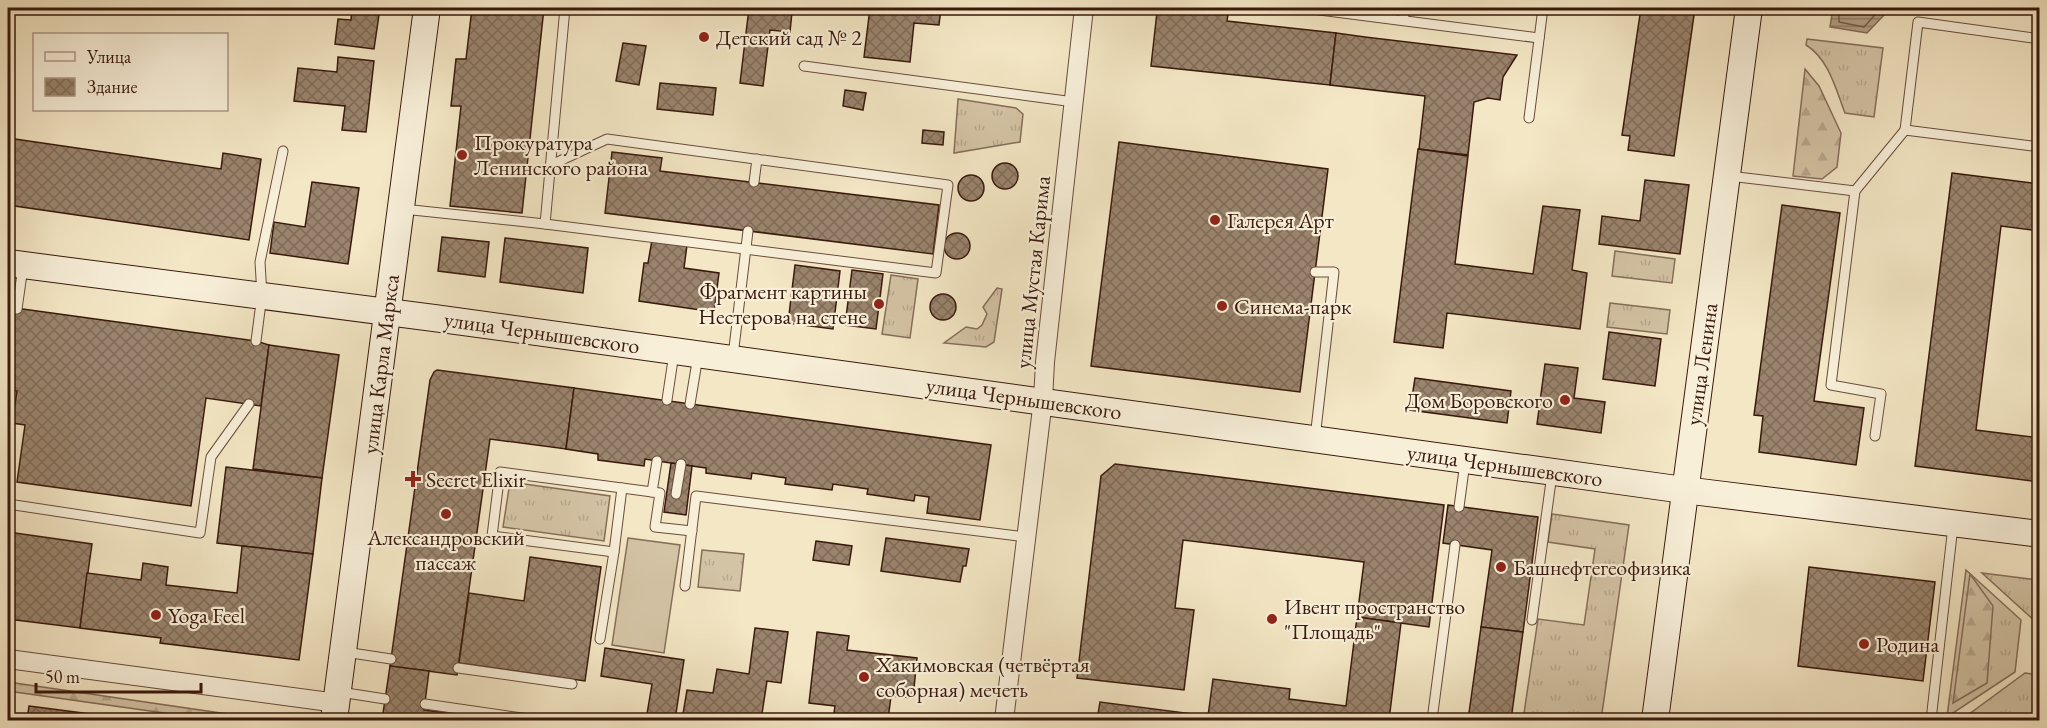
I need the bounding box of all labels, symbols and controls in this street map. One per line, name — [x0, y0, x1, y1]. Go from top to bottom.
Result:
place label: Детский сад № 2 — [716, 23, 862, 52]
marker: Детский сад № 2 — [697, 30, 711, 44]
legend — [33, 33, 228, 111]
text: Улица — [86, 45, 132, 68]
text: Здание — [87, 75, 137, 98]
place label: Прокуратура Ленинского района — [474, 128, 648, 182]
marker: Прокуратура Ленинского района — [455, 148, 469, 162]
street label: улица Мустая Карима — [1008, 174, 1057, 370]
place label: Галерея Арт — [1227, 206, 1334, 235]
marker: Галерея Арт — [1208, 213, 1222, 227]
street label: улица Карла Маркса — [355, 272, 406, 456]
place label: Фрагмент картины Нестерова на стене — [698, 277, 867, 331]
place label: Синема-парк — [1234, 292, 1352, 321]
marker: Фрагмент картины Нестерова на стене — [872, 297, 886, 311]
marker: Синема-парк — [1215, 299, 1229, 313]
street label: улица Ленина — [1679, 301, 1724, 427]
street label: улица Чернышевского — [442, 304, 642, 361]
street label: улица Чернышевского — [924, 370, 1124, 427]
place label: Дом Боровского — [1405, 386, 1553, 415]
marker: Дом Боровского — [1558, 393, 1572, 407]
street label: улица Чернышевского — [1405, 437, 1605, 494]
place label: Secret Elixir — [426, 465, 526, 494]
marker: Secret Elixir — [404, 470, 422, 488]
marker: Александровский пассаж — [439, 507, 453, 521]
place label: Александровский пассаж — [366, 523, 525, 577]
place label: Башнефтегеофизика — [1513, 553, 1691, 582]
marker: Башнефтегеофизика — [1494, 560, 1508, 574]
place label: Ивент пространство "Площадь" — [1284, 592, 1465, 646]
place label: Yoga Feel — [168, 601, 245, 630]
marker: Yoga Feel — [149, 608, 163, 622]
marker: Ивент пространство "Площадь" — [1265, 612, 1279, 626]
place label: Родина — [1876, 630, 1939, 659]
marker: Родина — [1857, 637, 1871, 651]
place label: Хакимовская (четвёртая соборная) мечеть — [875, 650, 1090, 704]
scale bar — [36, 656, 201, 694]
text: 50 m — [45, 665, 80, 688]
marker: Хакимовская (четвёртая соборная) мечеть — [857, 670, 871, 684]

